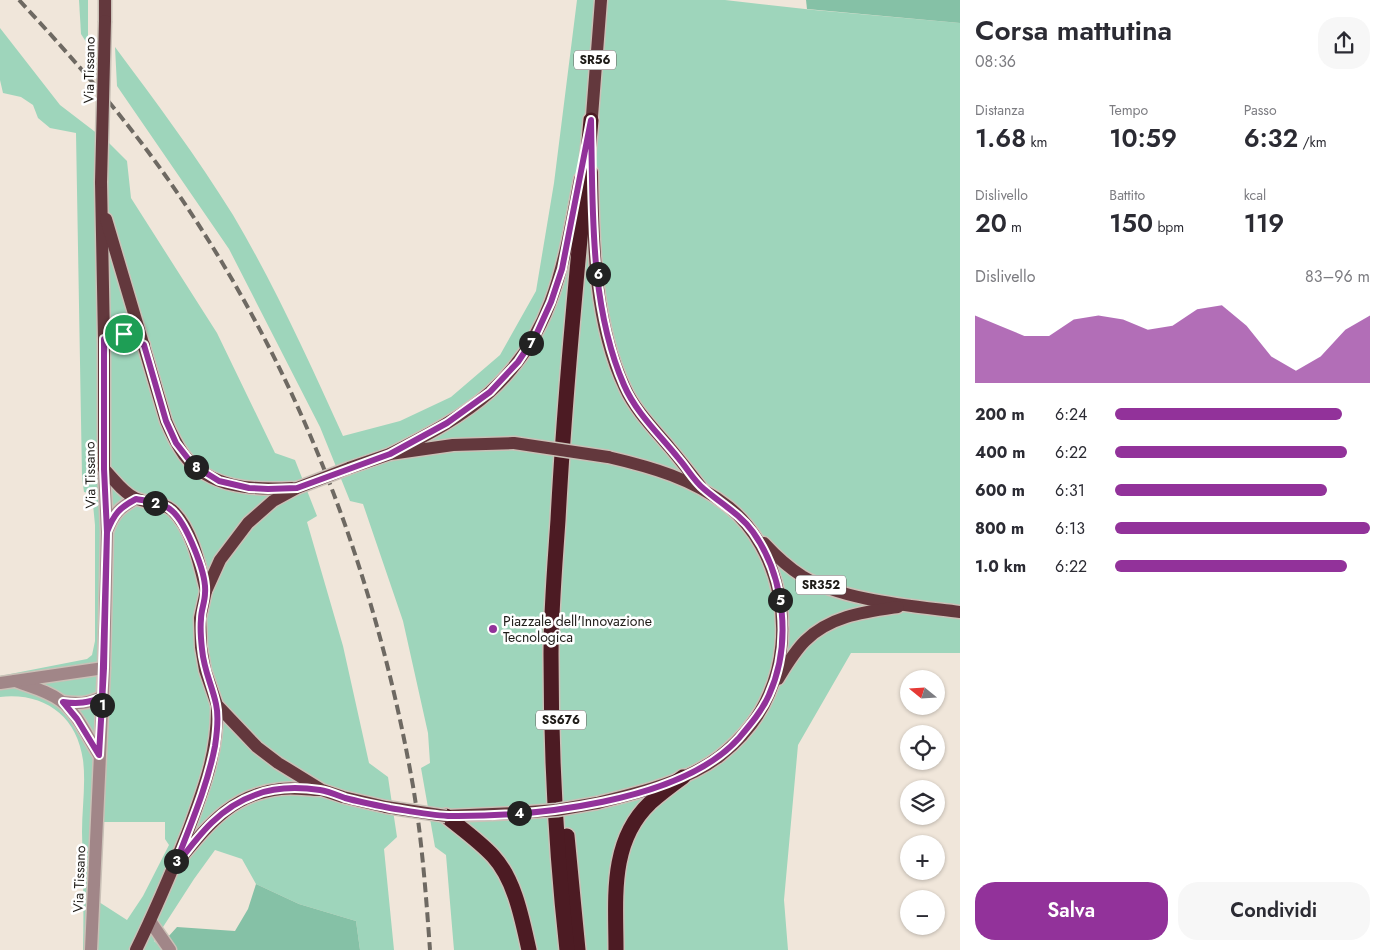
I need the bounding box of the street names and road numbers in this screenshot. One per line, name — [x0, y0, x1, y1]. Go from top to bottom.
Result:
street label: Via Tissano — [78, 36, 100, 104]
road number: SR56 — [574, 50, 616, 70]
street label: Via Tissano — [79, 441, 101, 509]
road number: SR352 — [796, 576, 846, 594]
road number: SS676 — [536, 710, 586, 730]
street label: Via Tissano — [68, 845, 90, 913]

